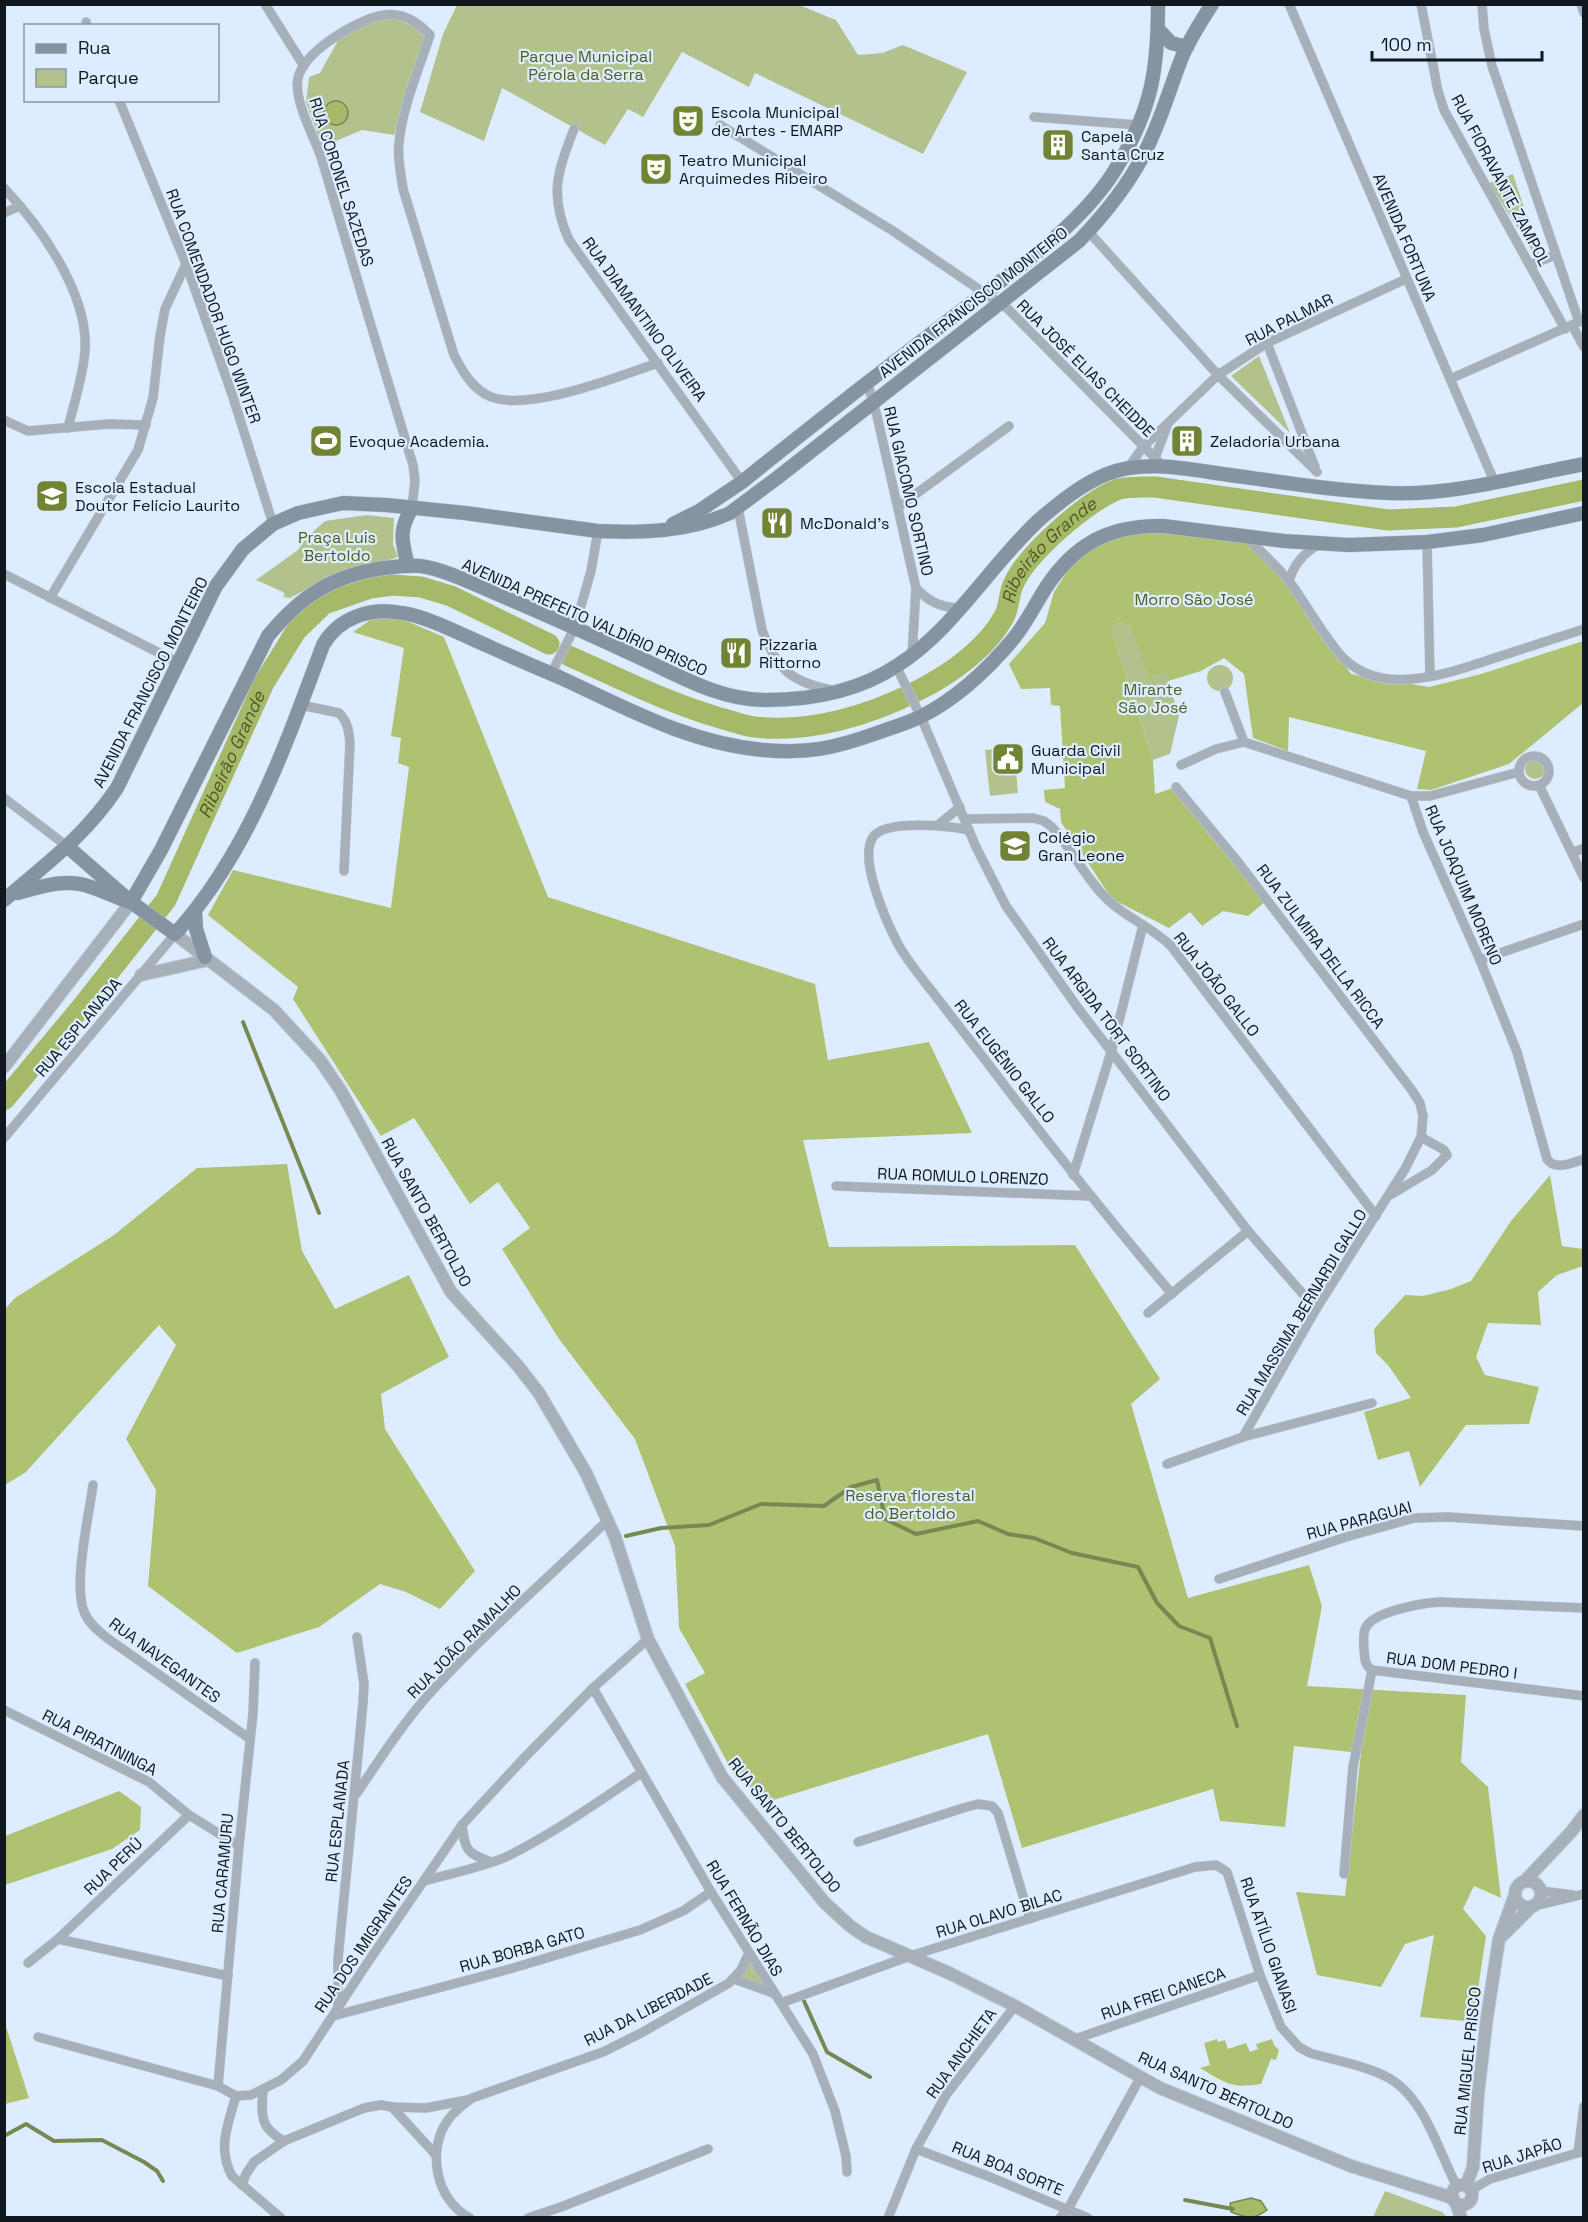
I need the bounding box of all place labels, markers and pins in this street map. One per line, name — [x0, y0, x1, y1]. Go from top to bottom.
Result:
place label: Escola Municipal de Artes - EMARP — [711, 102, 843, 141]
theatre icon: Escola Municipal de Artes - EMARP — [670, 103, 706, 139]
place label: Capela Santa Cruz — [1081, 126, 1165, 165]
building icon: Capela Santa Cruz — [1040, 127, 1076, 163]
place label: Teatro Municipal Arquimedes Ribeiro — [679, 150, 828, 189]
theatre icon: Teatro Municipal Arquimedes Ribeiro — [638, 151, 674, 187]
sports icon: Evoque Academia. — [308, 423, 344, 459]
building icon: Zeladoria Urbana — [1169, 423, 1205, 459]
place label: Evoque Academia. — [349, 431, 489, 452]
place label: Zeladoria Urbana — [1210, 431, 1340, 452]
place label: Escola Estadual Doutor Felício Laurito — [75, 477, 240, 516]
school or university icon: Escola Estadual Doutor Felício Laurito — [34, 478, 70, 514]
restaurant icon: McDonald's — [759, 505, 795, 541]
place label: McDonald's — [800, 513, 890, 534]
place label: Pizzaria Rittorno — [759, 634, 821, 673]
restaurant icon: Pizzaria Rittorno — [718, 635, 754, 671]
place label: Guarda Civil Municipal — [1031, 740, 1121, 779]
public building icon: Guarda Civil Municipal — [990, 741, 1026, 777]
place label: Colégio Gran Leone — [1038, 827, 1125, 866]
school or university icon: Colégio Gran Leone — [997, 828, 1033, 864]

